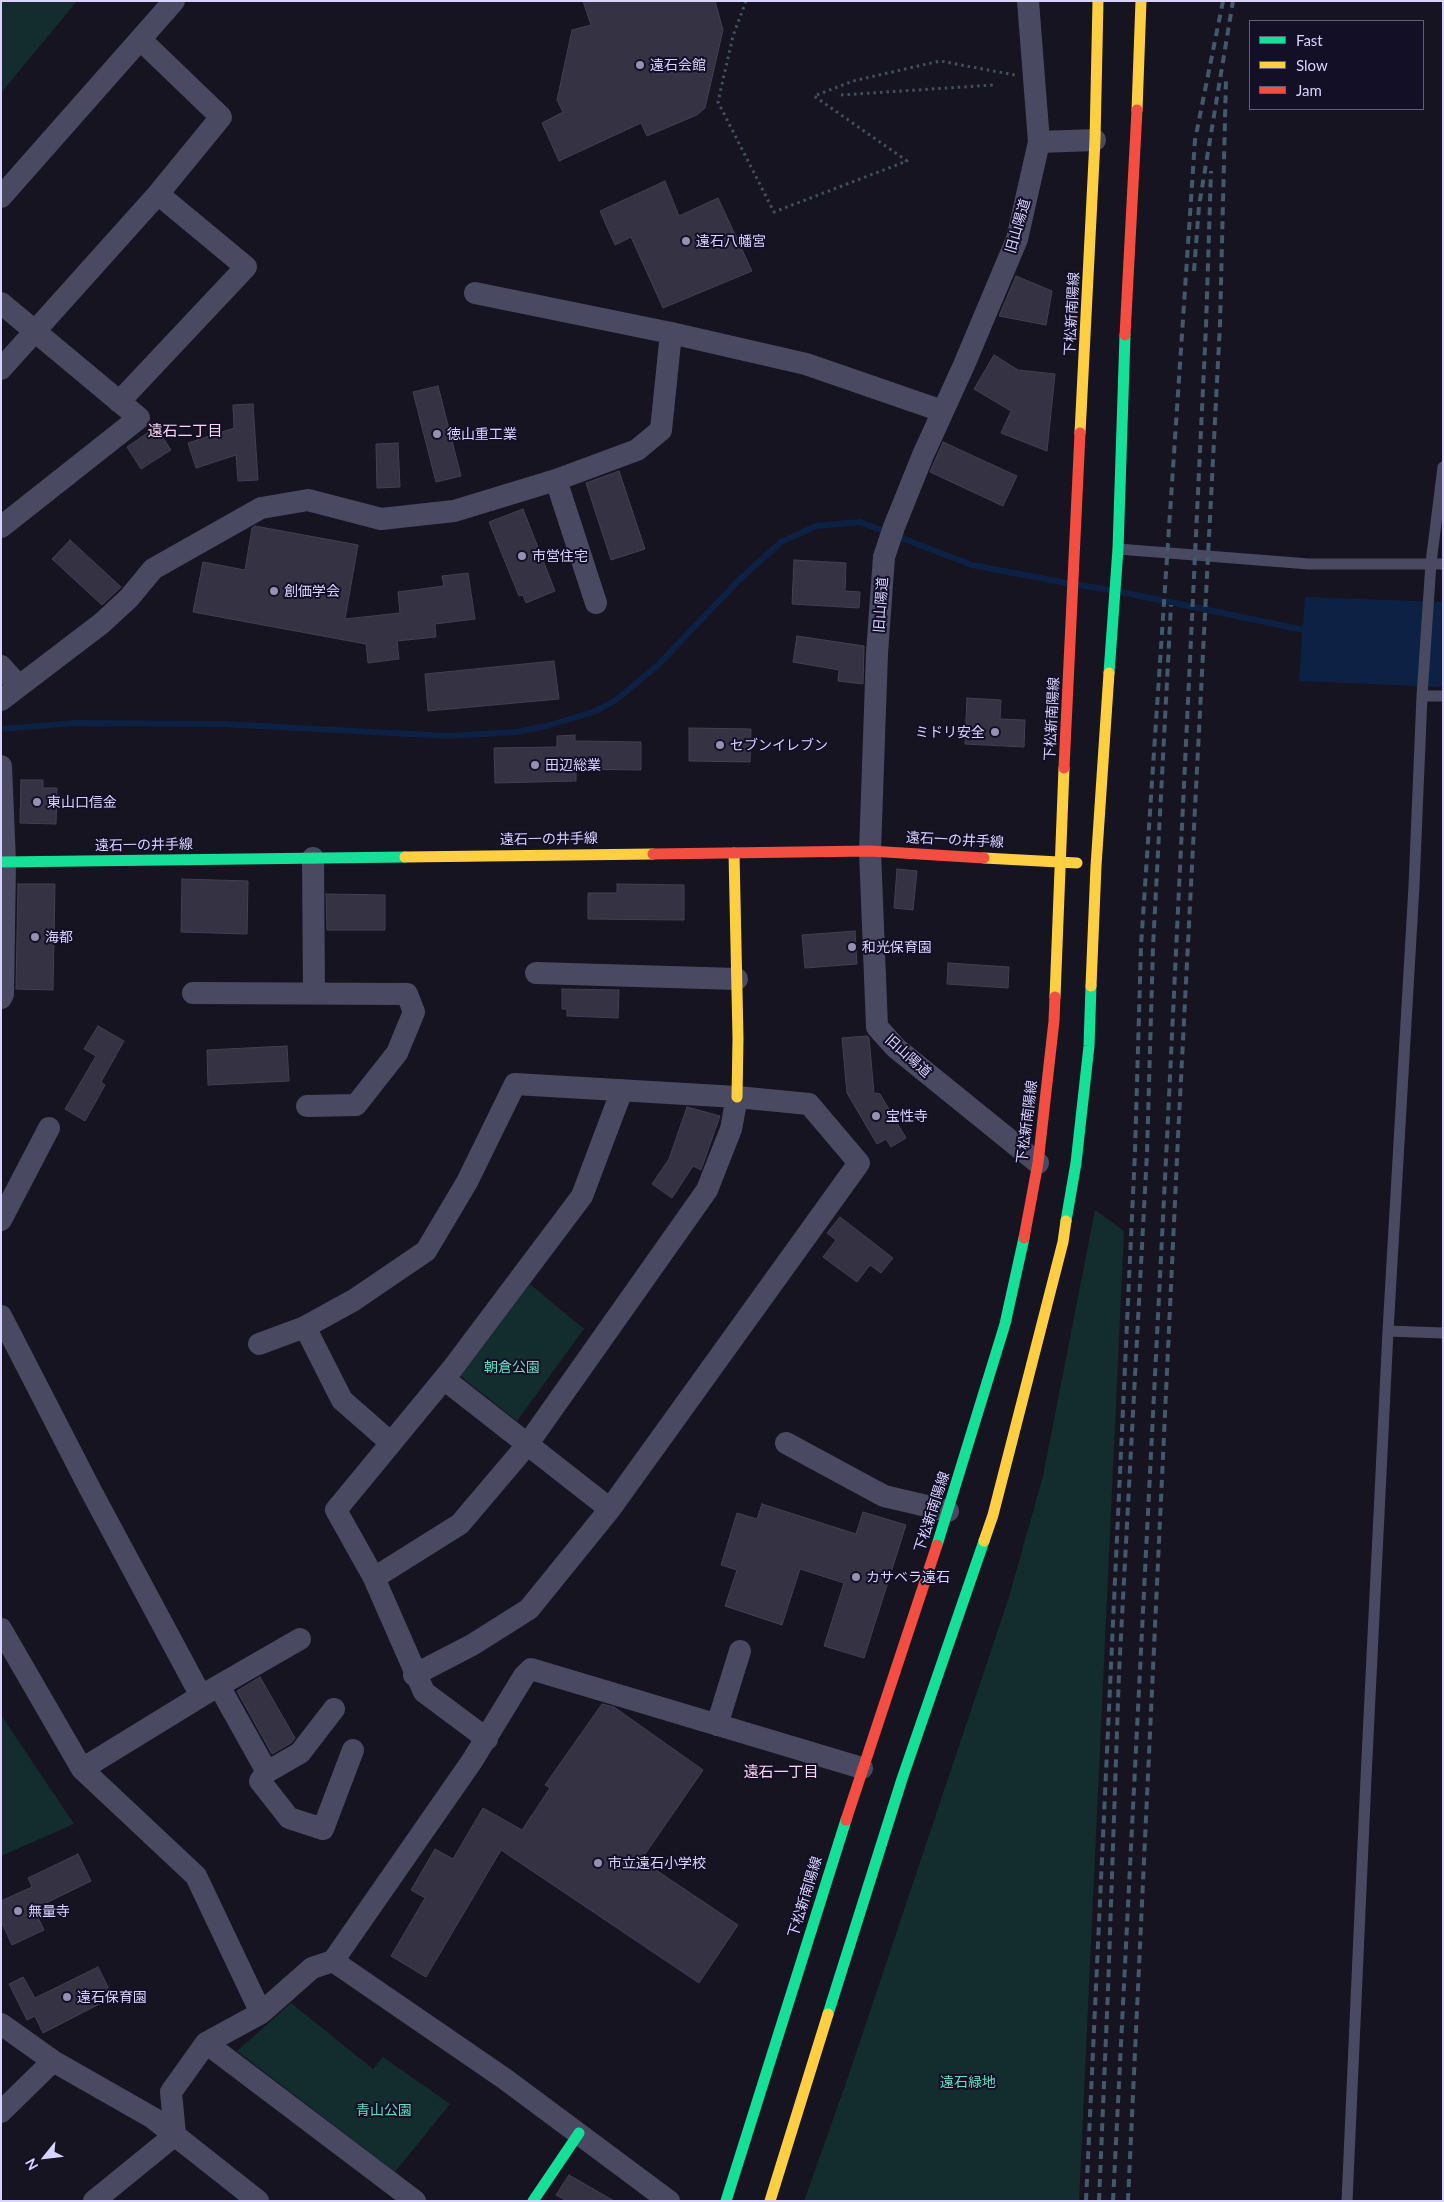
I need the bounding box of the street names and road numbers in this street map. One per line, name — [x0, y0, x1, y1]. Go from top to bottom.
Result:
street label: 旧山陽道 — [1002, 197, 1034, 255]
street label: 下松新南陽線 — [1061, 272, 1083, 356]
street label: 旧山陽道 — [871, 576, 891, 634]
street label: 下松新南陽線 — [1041, 677, 1063, 761]
street label: 遠石一の井手線 — [906, 829, 1004, 851]
street label: 遠石一の井手線 — [500, 830, 598, 848]
street label: 遠石一の井手線 — [95, 836, 193, 854]
street label: 旧山陽道 — [882, 1031, 934, 1081]
street label: 下松新南陽線 — [1014, 1079, 1040, 1165]
street label: 下松新南陽線 — [911, 1469, 953, 1555]
street label: 下松新南陽線 — [785, 1854, 825, 1940]

